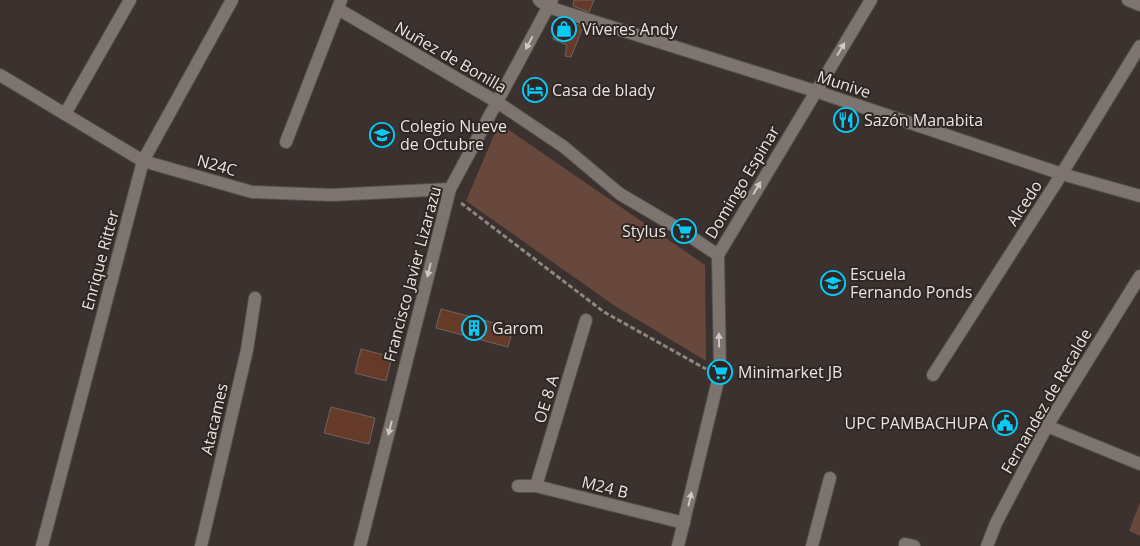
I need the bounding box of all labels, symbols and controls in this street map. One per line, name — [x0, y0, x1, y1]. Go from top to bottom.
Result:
street label: Nuñez de Bonilla — [391, 16, 511, 98]
shop icon: Víveres Andy — [551, 16, 577, 42]
place label: Víveres Andy — [582, 18, 679, 40]
one-way arrow — [525, 35, 533, 50]
one-way arrow — [836, 42, 846, 55]
street label: Munive — [814, 65, 874, 103]
hotel icon: Casa de blady — [522, 77, 548, 103]
place label: Casa de blady — [552, 79, 656, 101]
restaurant icon: Sazón Manabita — [833, 107, 859, 133]
place label: Sazón Manabita — [864, 109, 983, 131]
place label: Colegio Nueve de Octubre — [400, 115, 507, 155]
street label: Domingo Espinar — [700, 121, 785, 243]
school or university icon: Colegio Nueve de Octubre — [369, 122, 395, 148]
street label: N24C — [195, 149, 239, 181]
street label: Alcedo — [1001, 176, 1047, 230]
one-way arrow — [753, 182, 762, 195]
street label: Francisco Javier Lizarazu — [378, 184, 446, 364]
street label: Enrique Ritter — [76, 207, 124, 313]
supermarket icon: Stylus — [671, 218, 697, 244]
place label: Stylus — [622, 220, 666, 242]
one-way arrow — [425, 263, 433, 278]
place label: Escuela Fernando Ponds — [850, 263, 972, 303]
school or university icon: Escuela Fernando Ponds — [820, 270, 846, 296]
building icon: Garom — [461, 315, 487, 341]
place label: Garom — [492, 317, 544, 339]
street label: Fernandez de Recalde — [996, 325, 1097, 477]
one-way arrow — [715, 332, 723, 348]
supermarket icon: Minimarket JB — [707, 359, 733, 385]
place label: Minimarket JB — [738, 361, 842, 383]
street label: OE 8 A — [528, 372, 564, 426]
street label: Atacames — [195, 381, 233, 457]
public building icon: UPC PAMBACHUPA — [992, 410, 1018, 436]
place label: UPC PAMBACHUPA — [845, 412, 989, 434]
one-way arrow — [386, 420, 394, 435]
street label: M24 B — [579, 471, 631, 503]
one-way arrow — [686, 491, 694, 506]

